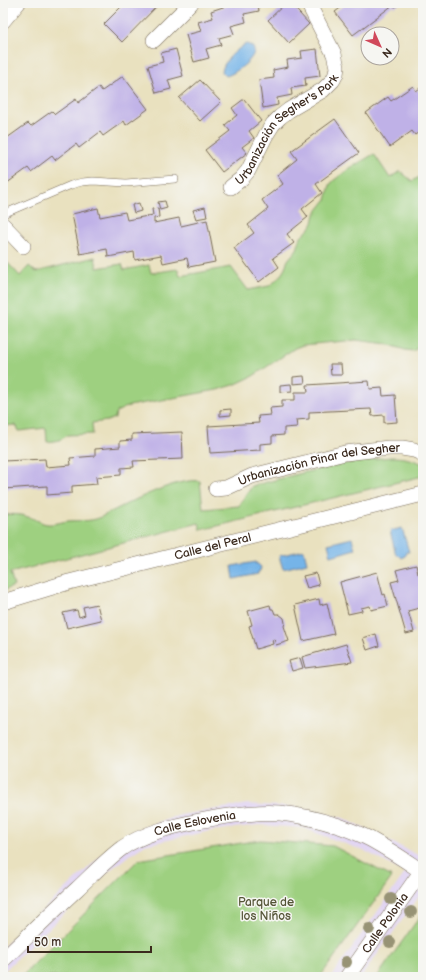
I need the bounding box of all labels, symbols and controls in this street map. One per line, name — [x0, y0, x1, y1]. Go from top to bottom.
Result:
north arrow — [360, 26, 400, 66]
text: N — [379, 45, 394, 60]
street label: Urbanización Segher's Park — [232, 72, 342, 188]
street label: Urbanización Pinar del Segher — [236, 441, 401, 489]
street label: Calle del Peral — [173, 530, 253, 563]
street label: Calle Eslovenia — [152, 807, 237, 839]
street label: Calle Polonia — [358, 890, 412, 956]
park label: Parque de los Niños — [238, 895, 294, 924]
scale bar — [28, 928, 151, 954]
text: 50 m — [34, 935, 61, 950]

